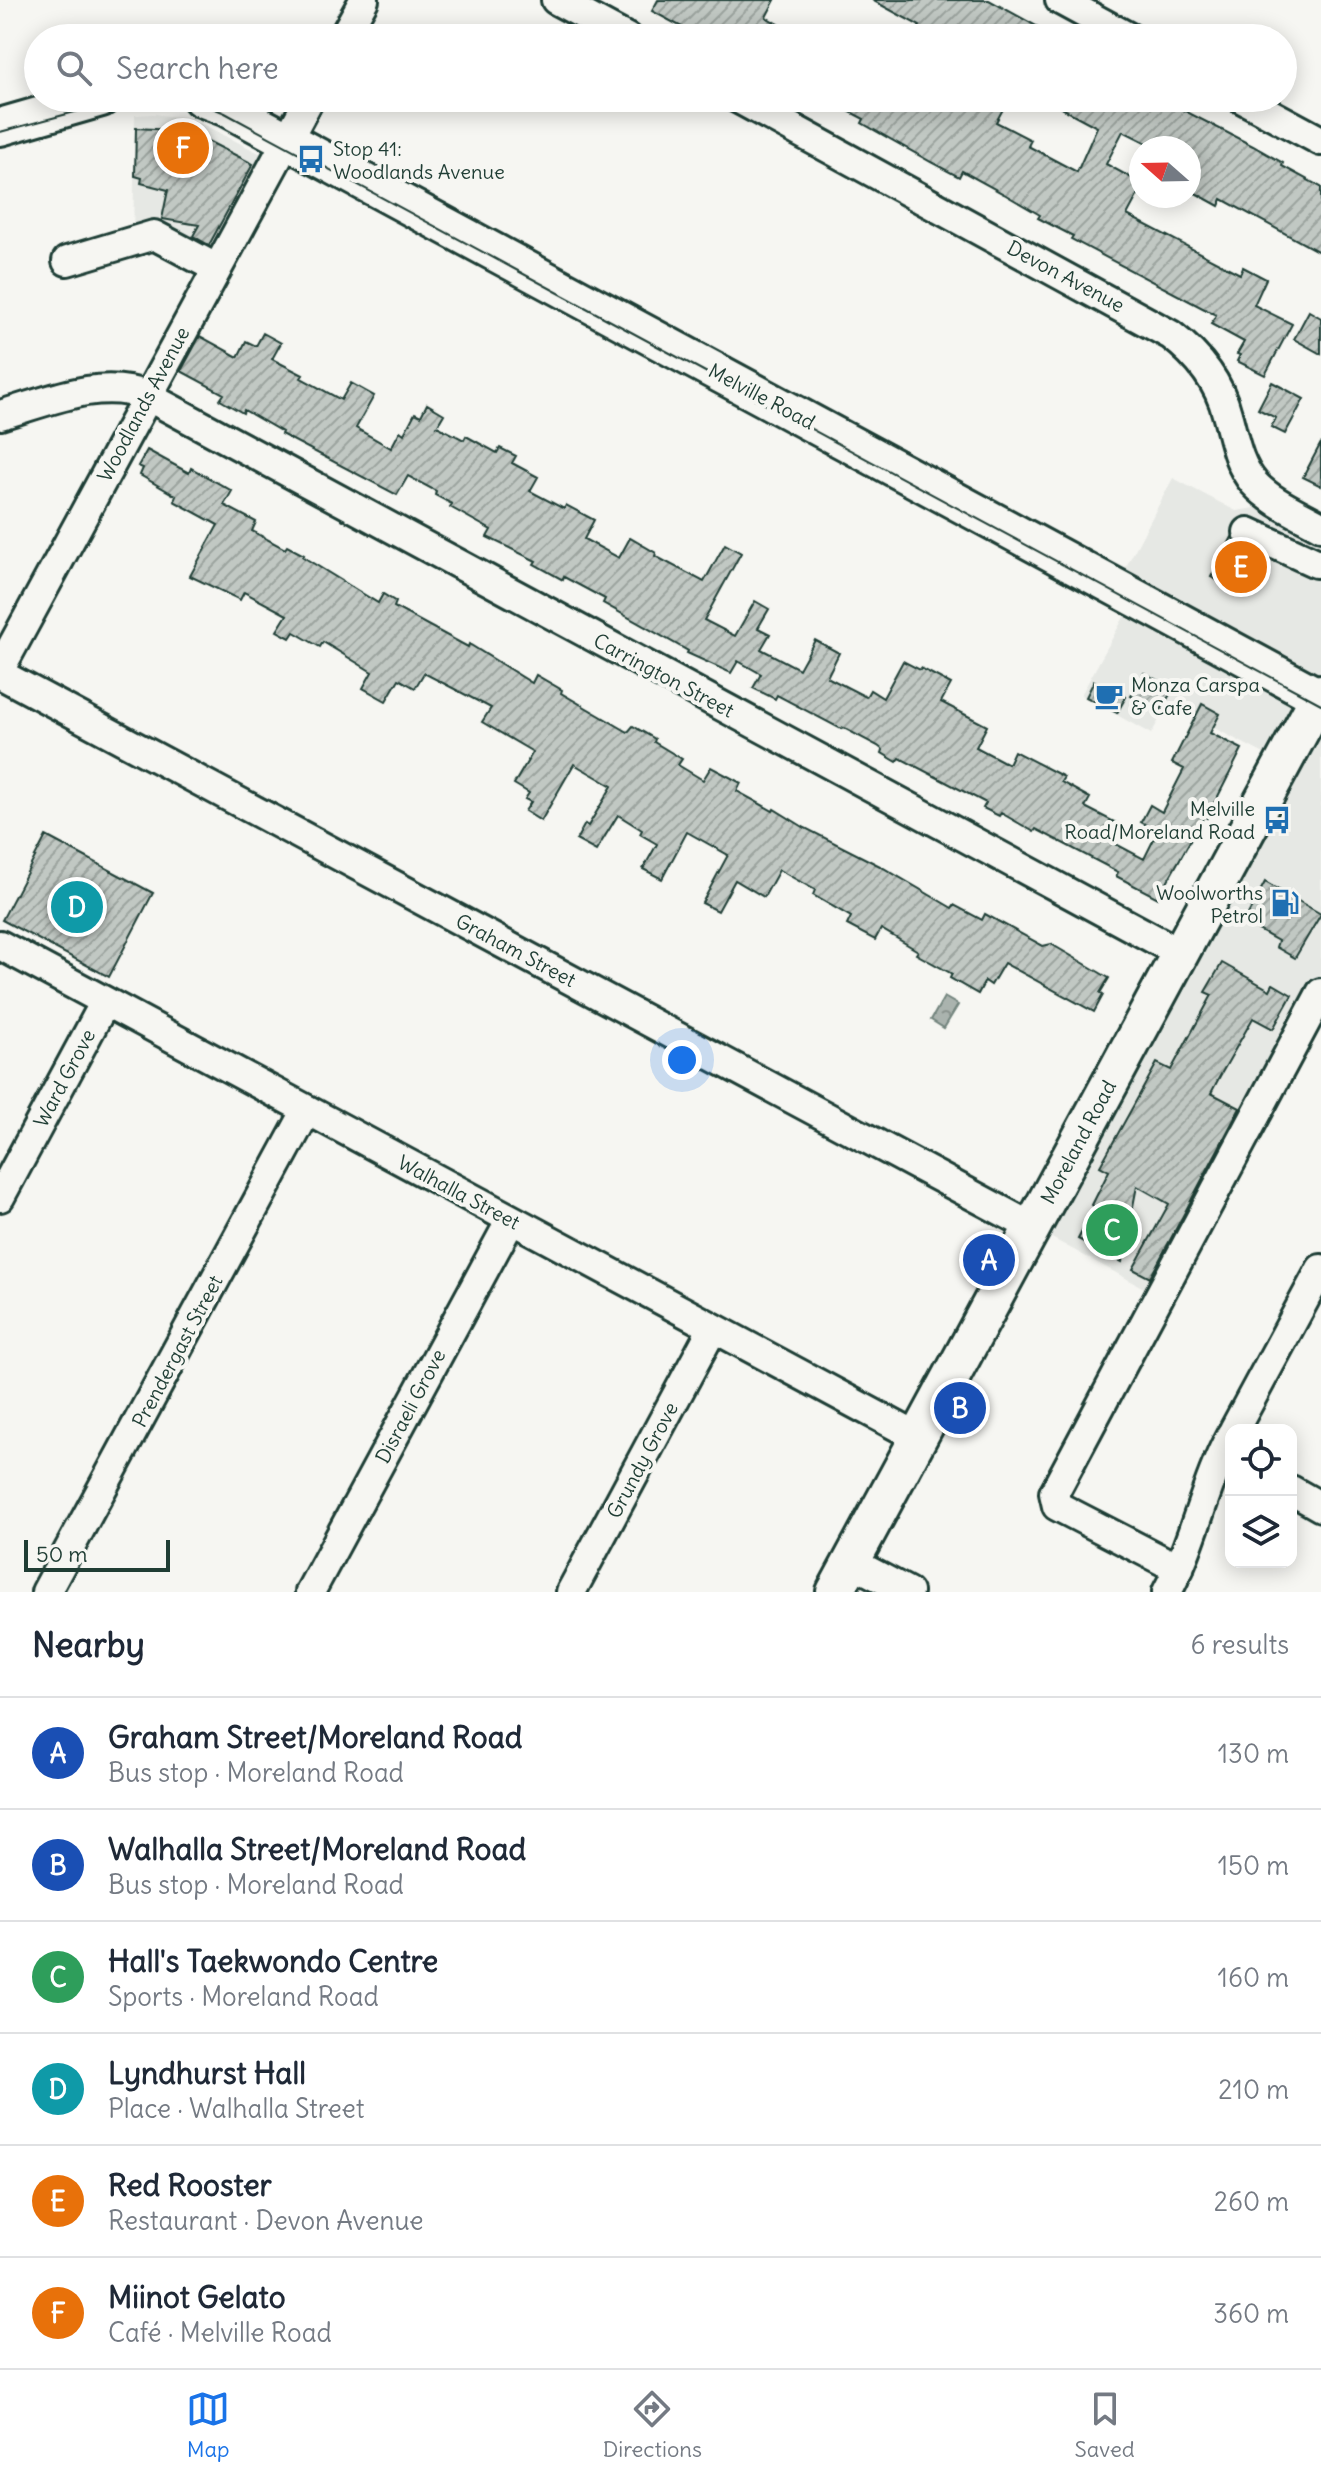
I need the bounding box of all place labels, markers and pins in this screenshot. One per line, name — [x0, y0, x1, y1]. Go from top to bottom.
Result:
pin: F — [157, 118, 209, 178]
place label: Stop 41: Woodlands Avenue — [333, 136, 505, 184]
bus stop icon: Stop 41: Woodlands Avenue — [296, 144, 326, 174]
pin: E — [1215, 537, 1267, 597]
place label: Monza Carspa & Cafe — [1131, 672, 1260, 720]
cafe icon: Monza Carspa & Cafe — [1094, 681, 1124, 711]
place label: Melville Road/Moreland Road — [1064, 796, 1255, 844]
bus stop icon: Melville Road/Moreland Road — [1262, 805, 1292, 835]
pin: D — [51, 877, 103, 937]
place label: Woolworths Petrol — [1156, 880, 1263, 928]
fuel station icon: Woolworths Petrol — [1270, 888, 1300, 918]
pin: C — [1086, 1200, 1138, 1260]
pin: A — [963, 1230, 1015, 1290]
pin: B — [934, 1378, 986, 1438]

